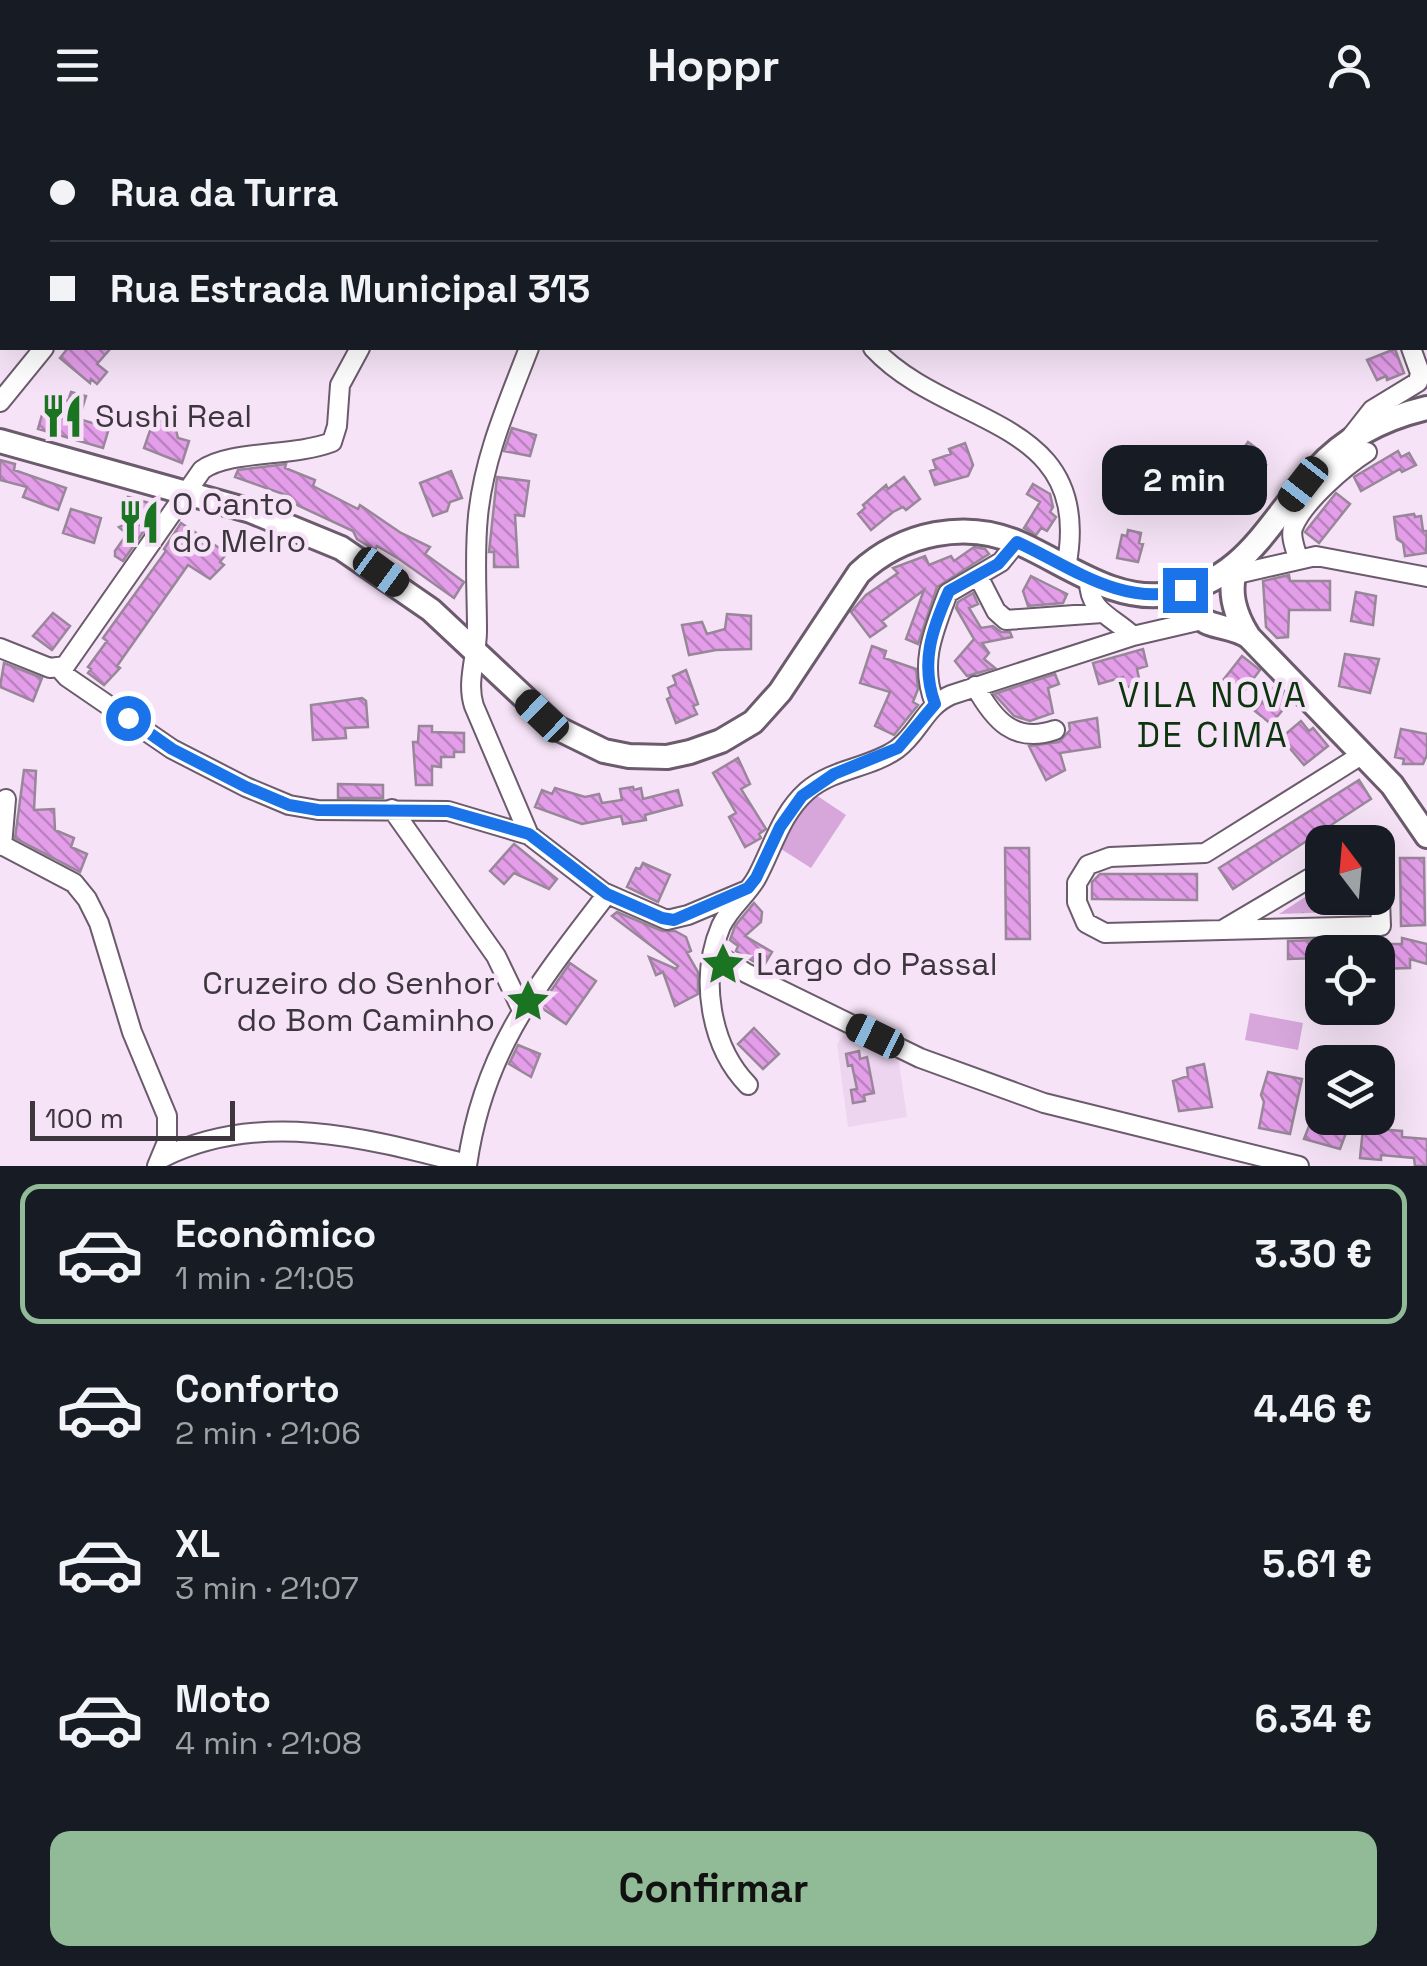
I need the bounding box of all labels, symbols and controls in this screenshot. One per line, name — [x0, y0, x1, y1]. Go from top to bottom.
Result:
text: Hoppr — [647, 37, 780, 94]
icon: menu — [50, 38, 105, 93]
icon: person — [1322, 38, 1377, 93]
text: Rua da Turra — [110, 169, 338, 217]
text: Rua Estrada Municipal 313 — [110, 265, 590, 313]
restaurant icon: Sushi Real — [38, 392, 86, 440]
place label: Sushi Real — [95, 396, 252, 436]
callout: 2 min — [1102, 445, 1268, 515]
car — [1273, 451, 1333, 517]
text: 2 min — [1143, 460, 1226, 500]
place label: O Canto do Melro — [172, 484, 306, 561]
restaurant icon: O Canto do Melro — [115, 498, 163, 546]
car — [348, 542, 414, 602]
route end — [1163, 568, 1208, 613]
district label: VILA NOVA DE CIMA — [1118, 673, 1308, 757]
car — [510, 684, 574, 748]
route start — [106, 696, 151, 741]
north arrow — [1305, 825, 1395, 915]
map controls — [1305, 825, 1395, 1135]
button: locate — [1305, 935, 1395, 1025]
place icon: Largo do Passal — [699, 940, 747, 988]
place label: Largo do Passal — [756, 944, 998, 984]
place label: Cruzeiro do Senhor do Bom Caminho — [202, 963, 495, 1040]
place icon: Cruzeiro do Senhor do Bom Caminho — [504, 977, 552, 1025]
car — [841, 1009, 909, 1063]
button: layers — [1305, 1045, 1395, 1135]
scale bar — [30, 1096, 235, 1140]
text: 100 m — [45, 1100, 124, 1136]
icon: car — [55, 1209, 145, 1299]
text: Econômico — [175, 1210, 376, 1258]
text: 3.30 € — [1254, 1230, 1372, 1278]
text: 1 min · 21:05 — [175, 1258, 354, 1298]
icon: car — [55, 1364, 145, 1454]
text: Conforto — [175, 1365, 340, 1413]
text: 4.46 € — [1253, 1385, 1372, 1433]
text: 2 min · 21:06 — [175, 1413, 361, 1453]
icon: car — [55, 1519, 145, 1609]
text: XL — [175, 1520, 220, 1568]
text: 5.61 € — [1262, 1540, 1372, 1588]
text: 3 min · 21:07 — [175, 1568, 359, 1608]
icon: car — [55, 1674, 145, 1764]
text: Moto — [175, 1675, 271, 1723]
text: 6.34 € — [1255, 1695, 1372, 1743]
text: 4 min · 21:08 — [175, 1723, 362, 1763]
button: Confirmar — [50, 1831, 1377, 1946]

